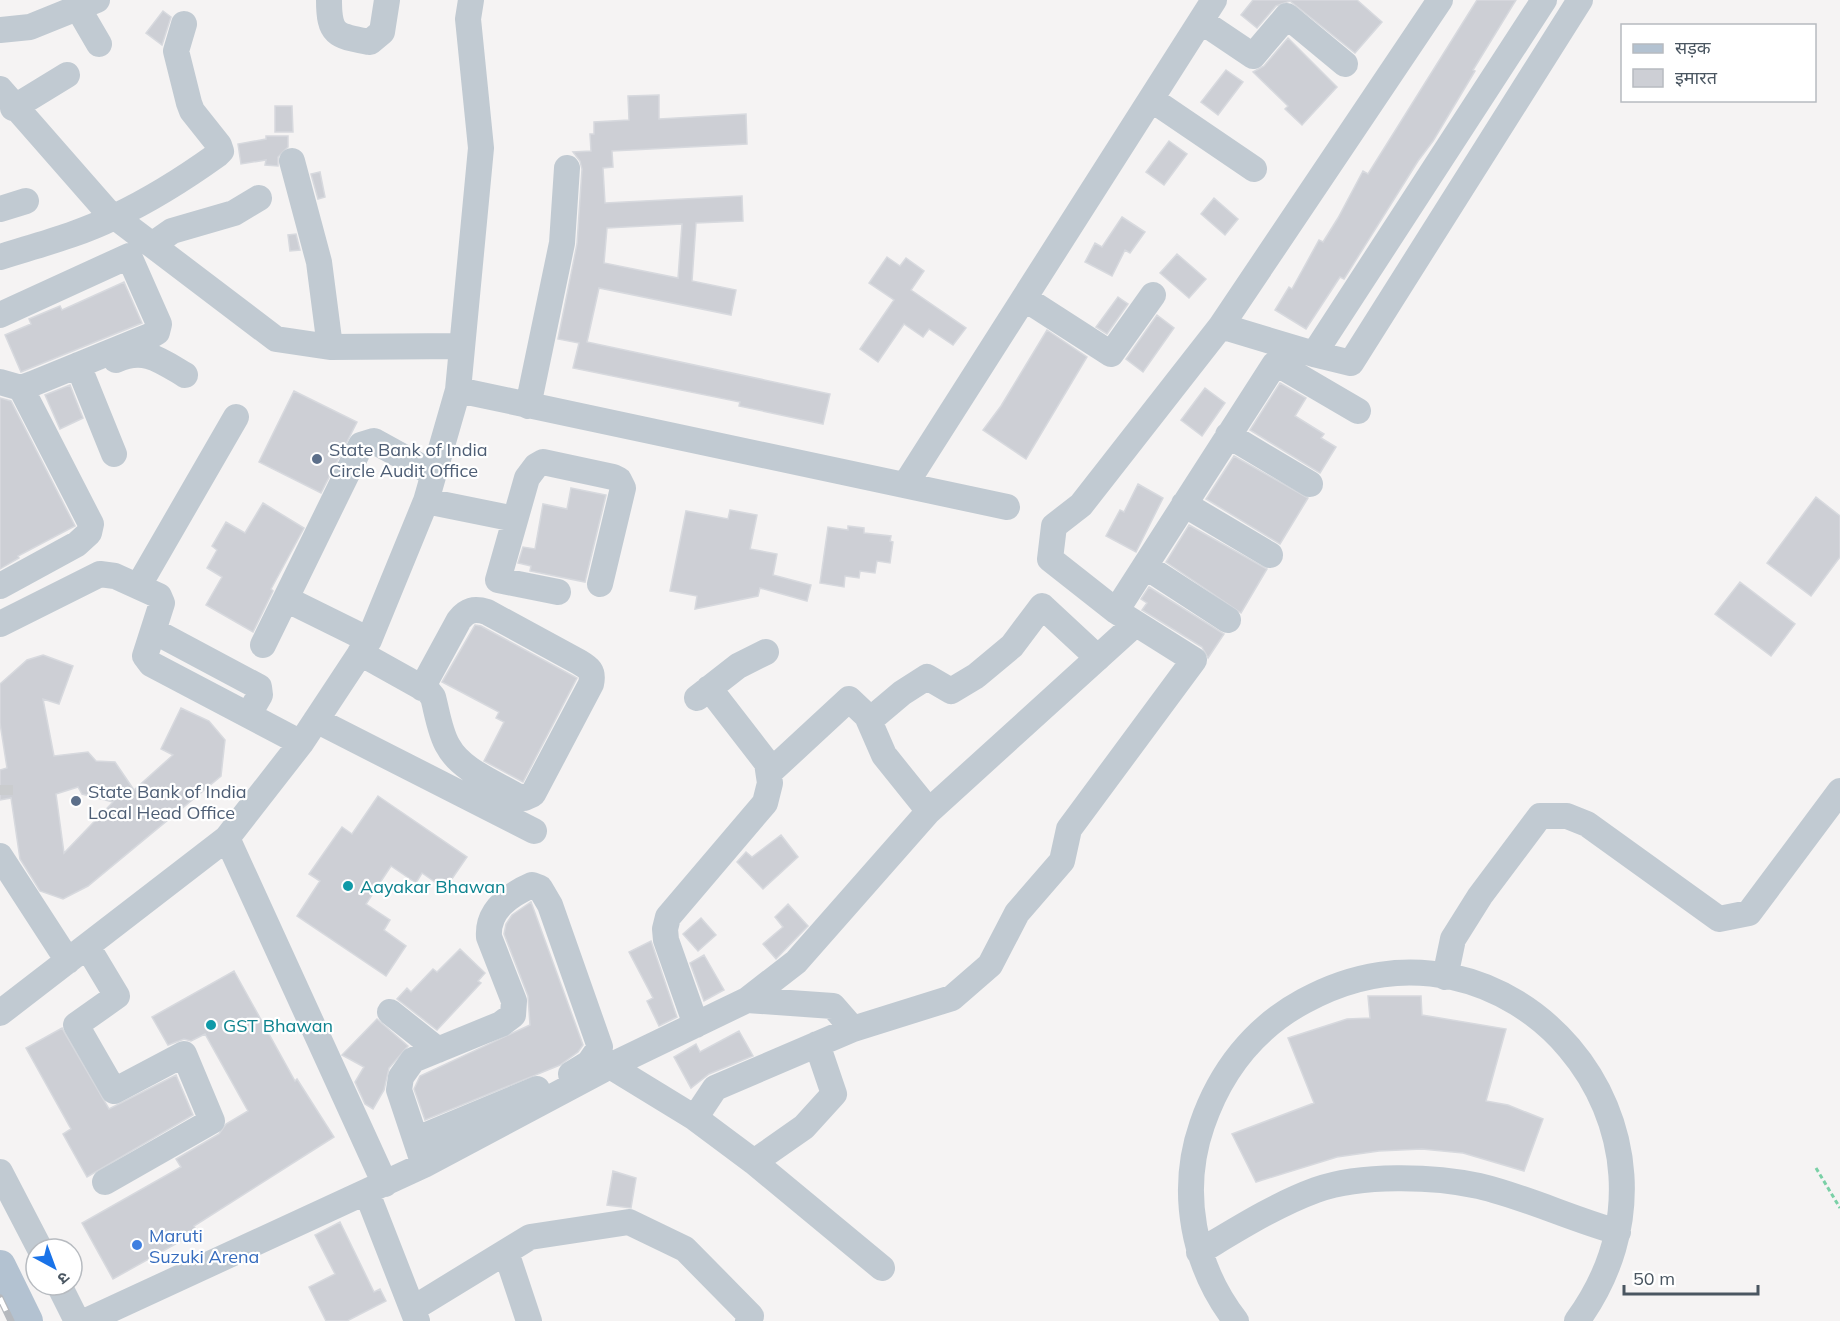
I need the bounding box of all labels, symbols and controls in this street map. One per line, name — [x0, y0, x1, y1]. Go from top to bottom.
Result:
legend — [1621, 24, 1816, 102]
text: सड़क — [1675, 36, 1712, 59]
text: इमारत — [1675, 66, 1718, 89]
place label: State Bank of India Circle Audit Office — [329, 438, 488, 482]
marker: State Bank of India Circle Audit Office — [310, 452, 324, 466]
place label: State Bank of India Local Head Office — [88, 780, 247, 824]
marker: State Bank of India Local Head Office — [69, 794, 83, 808]
place label: Aayakar Bhawan — [360, 875, 506, 898]
marker: Aayakar Bhawan — [341, 879, 355, 893]
place label: GST Bhawan — [223, 1014, 333, 1037]
marker: GST Bhawan — [204, 1018, 218, 1032]
place label: Maruti Suzuki Arena — [149, 1224, 259, 1268]
north arrow — [24, 1237, 84, 1297]
marker: Maruti Suzuki Arena — [130, 1238, 144, 1252]
scale bar — [1624, 1258, 1758, 1296]
text: 50 m — [1633, 1267, 1675, 1290]
text: उ — [53, 1268, 74, 1289]

